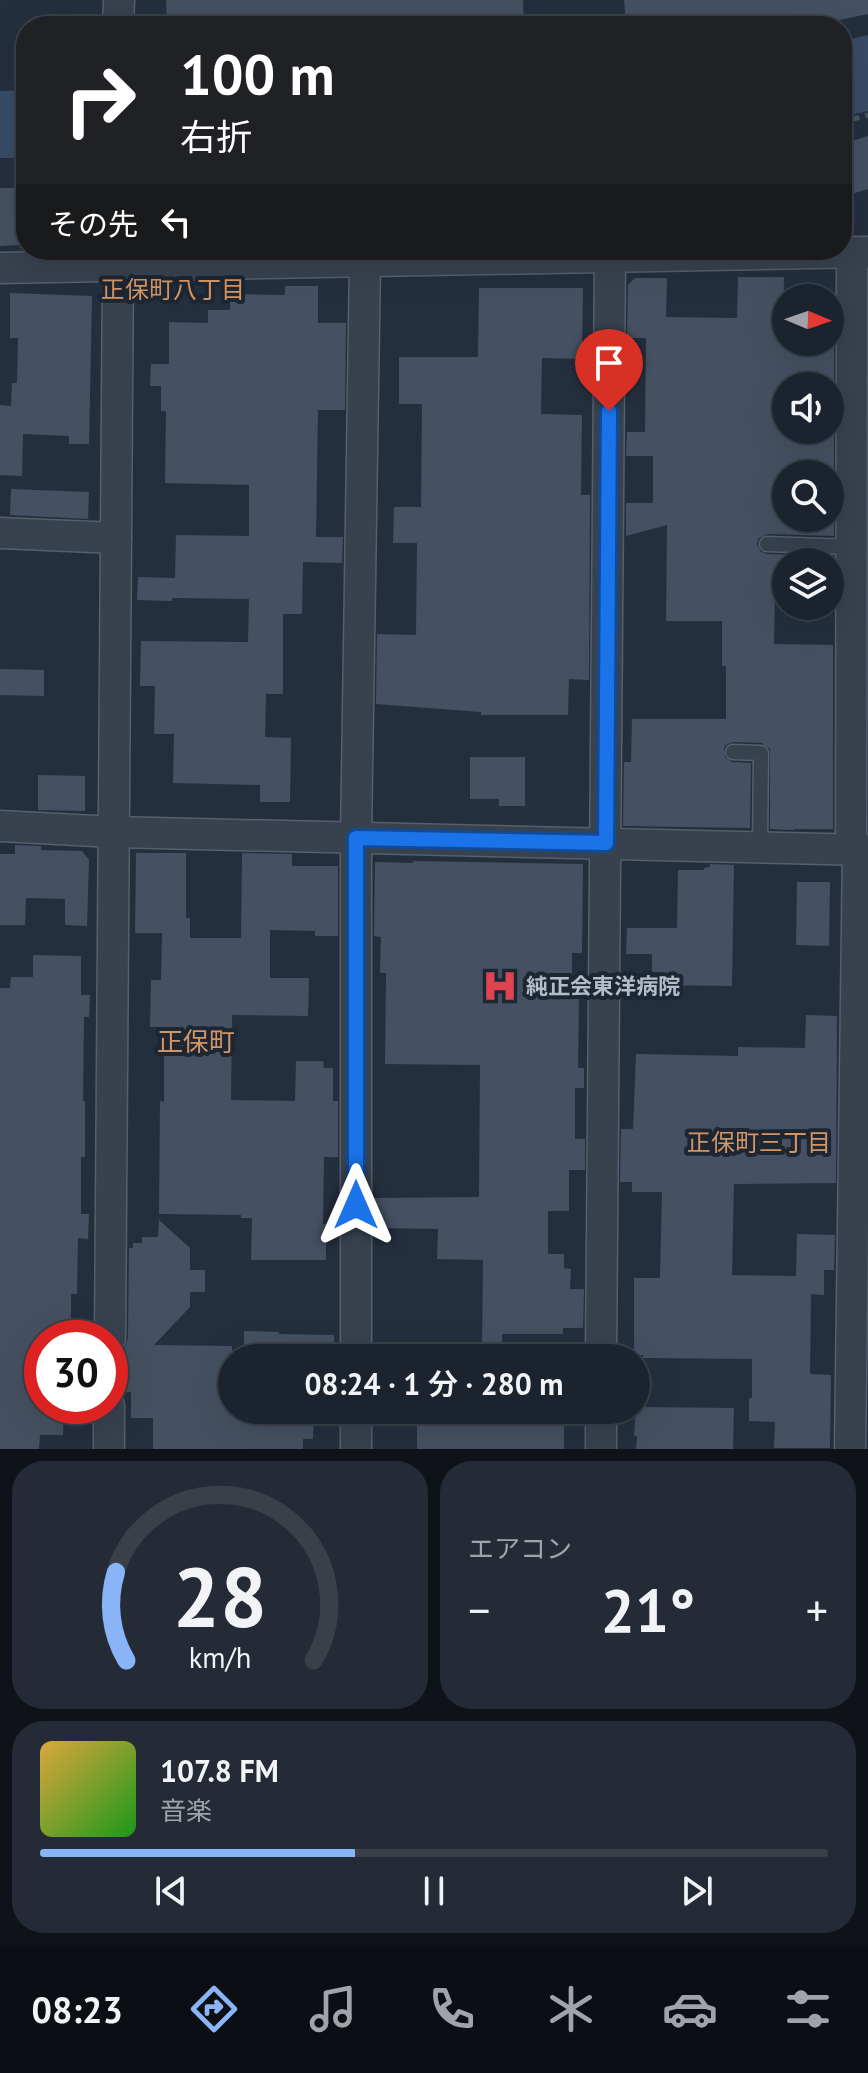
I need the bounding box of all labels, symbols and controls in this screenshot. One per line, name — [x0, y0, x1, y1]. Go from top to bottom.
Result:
text: 100 m — [180, 38, 335, 110]
icon: right — [48, 48, 152, 152]
text: 右折 — [180, 113, 252, 160]
icon: left — [154, 200, 198, 244]
text: その先 — [48, 204, 138, 243]
district label: 正保町八丁目 — [101, 274, 245, 305]
north arrow — [772, 284, 844, 356]
map controls — [772, 284, 844, 620]
pin — [575, 329, 643, 411]
icon: arrive — [587, 341, 631, 385]
button: sound — [772, 372, 844, 444]
button: search — [772, 460, 844, 532]
button: layers — [772, 548, 844, 620]
hospital icon: 純正会東洋病院 — [481, 967, 519, 1005]
place label: 純正会東洋病院 — [526, 972, 680, 1000]
district label: 正保町 — [157, 1025, 235, 1058]
district label: 正保町三丁目 — [687, 1127, 831, 1158]
position arrow — [314, 1163, 398, 1247]
speed limit sign: 30 — [24, 1320, 128, 1424]
text: 08:24 · 1 分 · 280 m — [304, 1364, 564, 1403]
text: エアコン — [468, 1532, 572, 1565]
text: 28 — [173, 1542, 267, 1650]
text: 21° — [601, 1571, 695, 1649]
text: − — [468, 1581, 490, 1638]
text: + — [806, 1581, 828, 1638]
text: km/h — [189, 1639, 251, 1676]
text: 107.8 FM — [160, 1751, 279, 1790]
text: 音楽 — [160, 1794, 212, 1827]
icon: previous — [149, 1869, 193, 1913]
icon: pause — [412, 1869, 456, 1913]
icon: next — [675, 1869, 719, 1913]
icon: directions — [186, 1981, 242, 2037]
icon: music — [305, 1981, 361, 2037]
icon: phone — [424, 1981, 480, 2037]
icon: climate — [543, 1981, 599, 2037]
icon: car — [662, 1981, 718, 2037]
icon: filters — [780, 1981, 836, 2037]
text: 08:23 — [31, 1986, 123, 2033]

